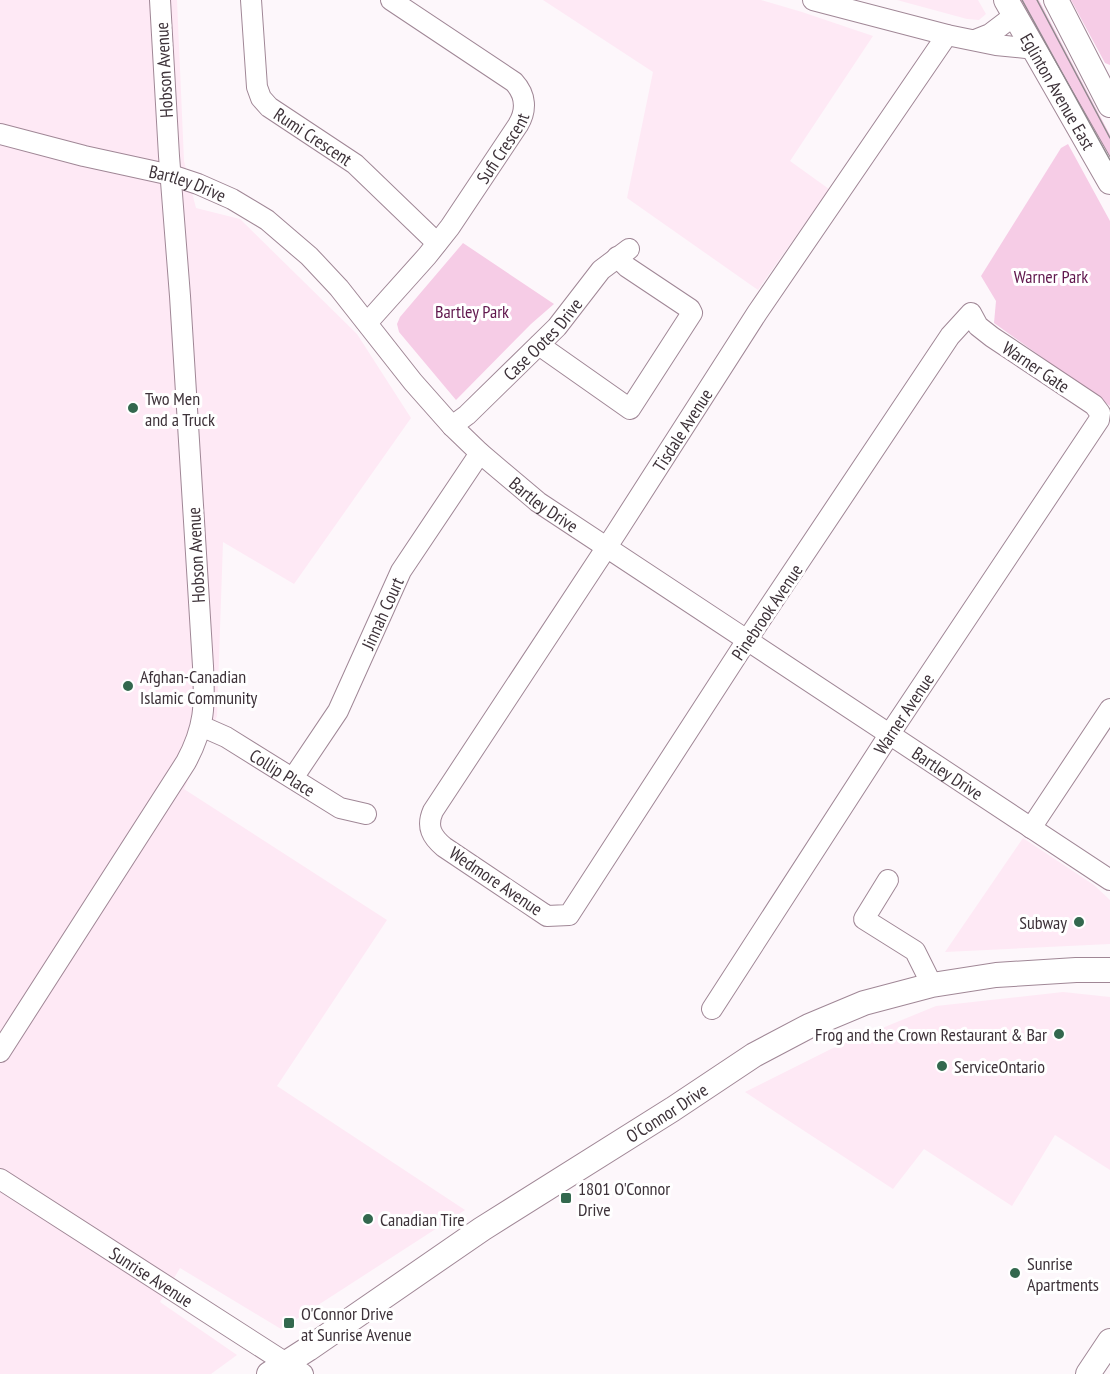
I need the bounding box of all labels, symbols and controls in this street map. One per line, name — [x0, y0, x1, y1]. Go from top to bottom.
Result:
street label: Hobson Avenue — [150, 22, 178, 118]
street label: Eglinton Avenue East — [1016, 29, 1101, 154]
street label: Rumi Crescent — [270, 102, 357, 170]
street label: Sufi Crescent — [471, 110, 534, 188]
street label: Bartley Drive — [147, 159, 230, 207]
park label: Warner Park — [1014, 265, 1088, 288]
street label: Case Ootes Drive — [498, 293, 587, 385]
park label: Bartley Park — [435, 300, 509, 323]
street label: Warner Gate — [998, 336, 1074, 398]
street label: Tisdale Avenue — [647, 384, 717, 475]
place label: Two Men and a Truck — [145, 387, 215, 431]
marker: Two Men and a Truck — [126, 401, 140, 415]
street label: Bartley Drive — [505, 471, 583, 537]
street label: Hobson Avenue — [182, 507, 210, 603]
street label: Pinebrook Avenue — [726, 560, 808, 664]
street label: Jinnah Court — [355, 573, 408, 654]
place label: Afghan-Canadian Islamic Community — [140, 665, 258, 709]
street label: Warner Avenue — [868, 669, 939, 759]
marker: Afghan-Canadian Islamic Community — [121, 679, 135, 693]
street label: Bartley Drive — [908, 741, 988, 805]
street label: Collip Place — [246, 743, 319, 801]
street label: Wedmore Avenue — [445, 841, 547, 921]
place label: Subway — [1019, 911, 1067, 934]
marker: Subway — [1072, 915, 1086, 929]
place label: Frog and the Crown Restaurant & Bar — [815, 1023, 1047, 1046]
marker: Frog and the Crown Restaurant & Bar — [1052, 1027, 1066, 1041]
place label: ServiceOntario — [954, 1055, 1045, 1078]
marker: ServiceOntario — [935, 1059, 949, 1073]
street label: O'Connor Drive — [622, 1078, 712, 1147]
place label: 1801 O'Connor Drive — [578, 1177, 670, 1221]
marker: 1801 O'Connor Drive — [559, 1191, 573, 1205]
place label: Canadian Tire — [380, 1208, 465, 1231]
marker: Canadian Tire — [361, 1212, 375, 1226]
street label: Sunrise Avenue — [105, 1241, 197, 1312]
place label: Sunrise Apartments — [1027, 1252, 1099, 1296]
marker: Sunrise Apartments — [1008, 1266, 1022, 1280]
place label: O'Connor Drive at Sunrise Avenue — [301, 1302, 412, 1346]
marker: O'Connor Drive at Sunrise Avenue — [282, 1316, 296, 1330]

